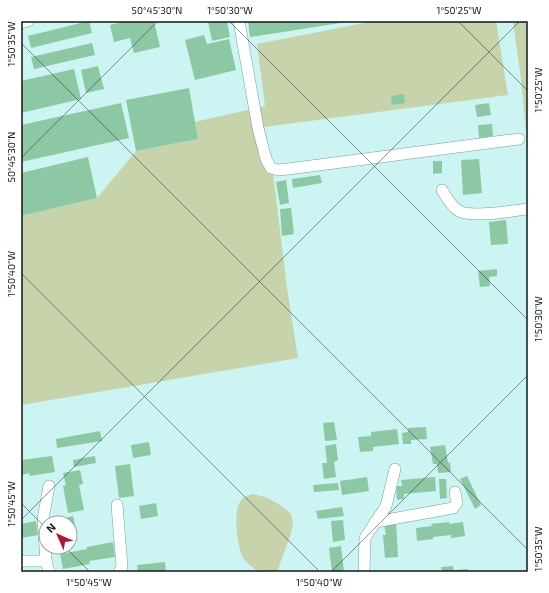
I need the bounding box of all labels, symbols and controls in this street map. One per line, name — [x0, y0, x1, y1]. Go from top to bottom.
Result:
text: 50°45'30"N — [132, 4, 182, 16]
text: 1°50'30"W — [207, 4, 253, 16]
text: 1°50'25"W — [436, 4, 482, 16]
text: 1°50'35"W — [5, 21, 17, 67]
text: 1°50'25"W — [532, 67, 544, 113]
text: 50°45'30"N — [5, 132, 17, 182]
text: 1°50'40"W — [5, 250, 17, 297]
text: 1°50'30"W — [532, 296, 544, 342]
text: 1°50'45"W — [5, 481, 17, 527]
north arrow — [38, 515, 78, 555]
text: N — [43, 520, 58, 535]
text: 1°50'35"W — [532, 526, 544, 572]
text: 1°50'45"W — [66, 576, 112, 588]
text: 1°50'40"W — [296, 576, 343, 588]

